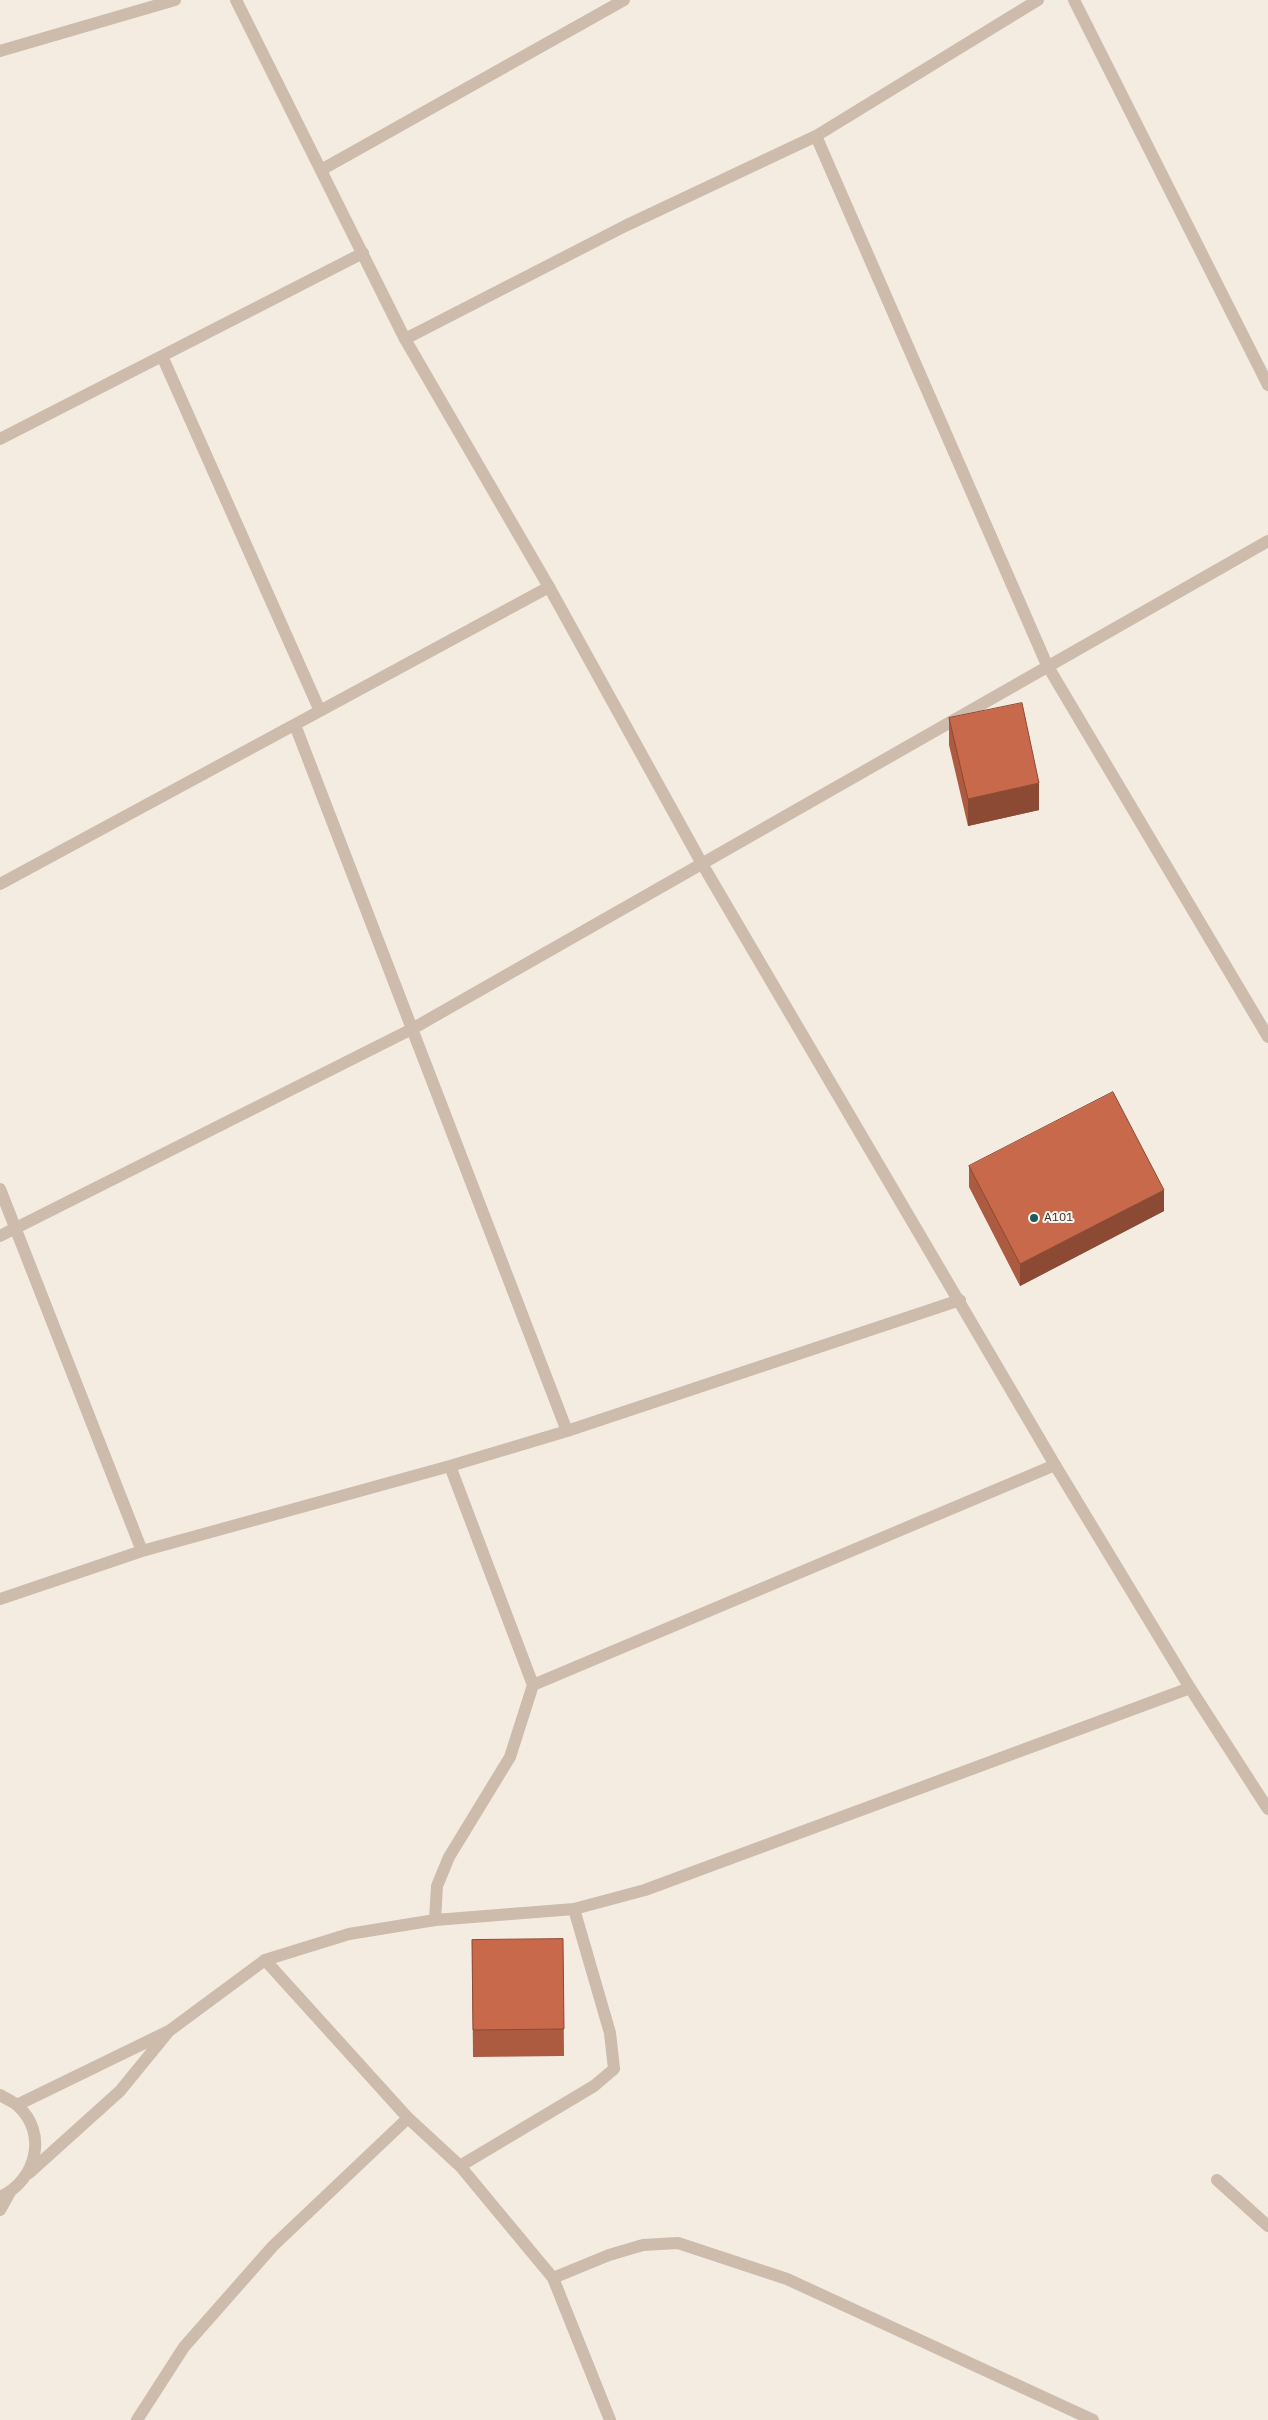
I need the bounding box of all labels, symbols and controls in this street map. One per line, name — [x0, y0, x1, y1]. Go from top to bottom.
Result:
place label: A101 — [1044, 1211, 1073, 1225]
marker: A101 — [1028, 1212, 1040, 1224]

